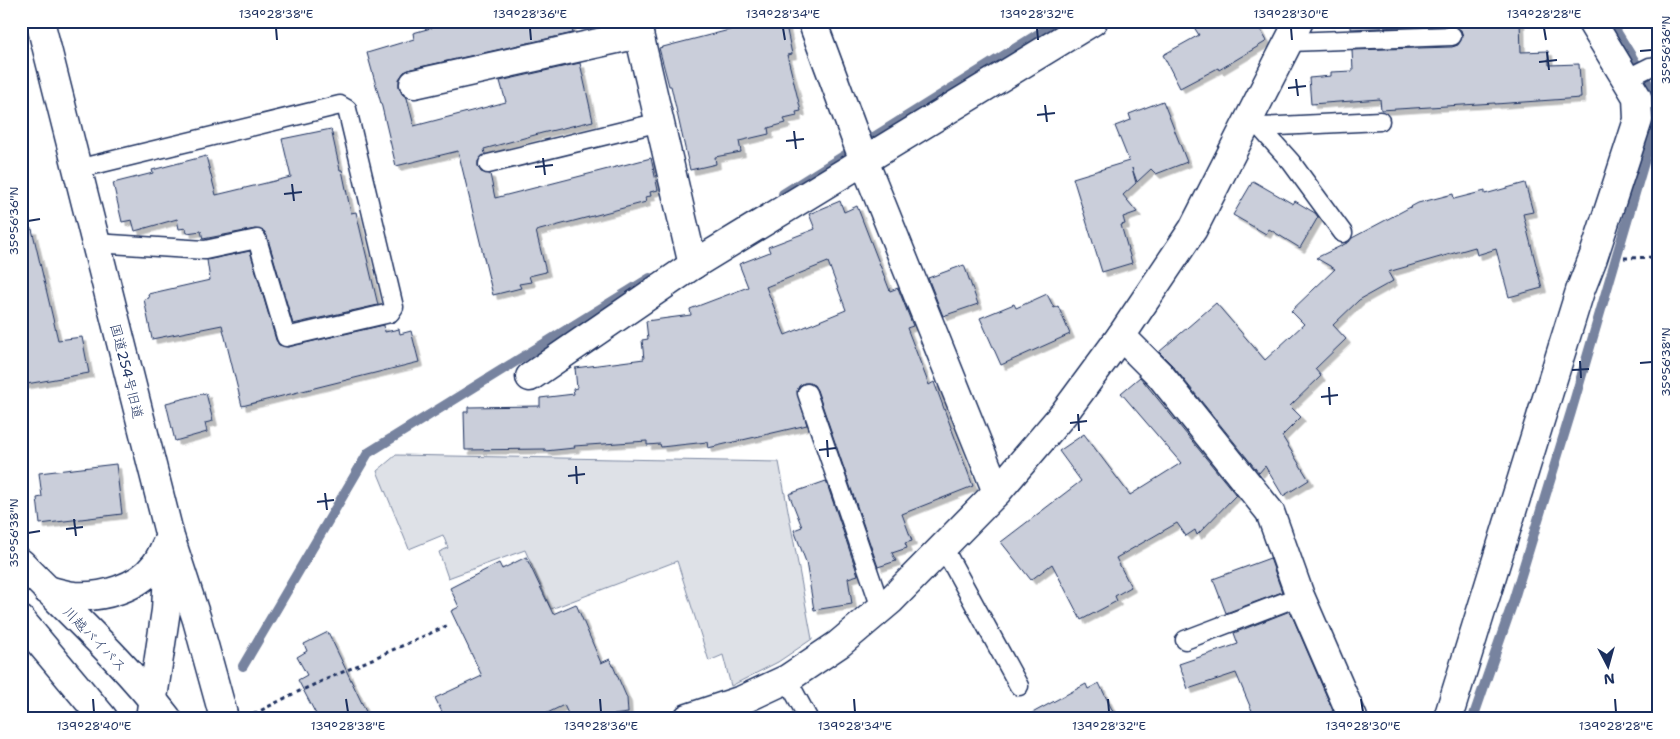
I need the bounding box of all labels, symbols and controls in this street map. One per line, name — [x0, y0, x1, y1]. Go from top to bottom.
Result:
text: 139°28'38"E — [239, 6, 313, 22]
text: 139°28'36"E — [493, 6, 567, 22]
text: 139°28'34"E — [746, 6, 820, 22]
text: 139°28'32"E — [1000, 6, 1074, 22]
text: 139°28'30"E — [1254, 6, 1328, 22]
text: 139°28'28"E — [1507, 6, 1581, 22]
text: 35°56'36"N — [1658, 16, 1674, 84]
text: 35°56'36"N — [6, 187, 22, 255]
street label: 国道254号旧道 — [106, 321, 148, 421]
text: 35°56'38"N — [1658, 327, 1674, 397]
text: 35°56'38"N — [6, 498, 22, 568]
street label: 川越バイパス — [59, 603, 131, 675]
north arrow — [1582, 642, 1632, 692]
text: N — [1603, 669, 1616, 688]
text: 139°28'40"E — [57, 718, 131, 734]
text: 139°28'38"E — [311, 718, 385, 734]
text: 139°28'36"E — [564, 718, 638, 734]
text: 139°28'34"E — [818, 718, 892, 734]
text: 139°28'32"E — [1072, 718, 1146, 734]
text: 139°28'30"E — [1326, 718, 1400, 734]
text: 139°28'28"E — [1579, 718, 1653, 734]

